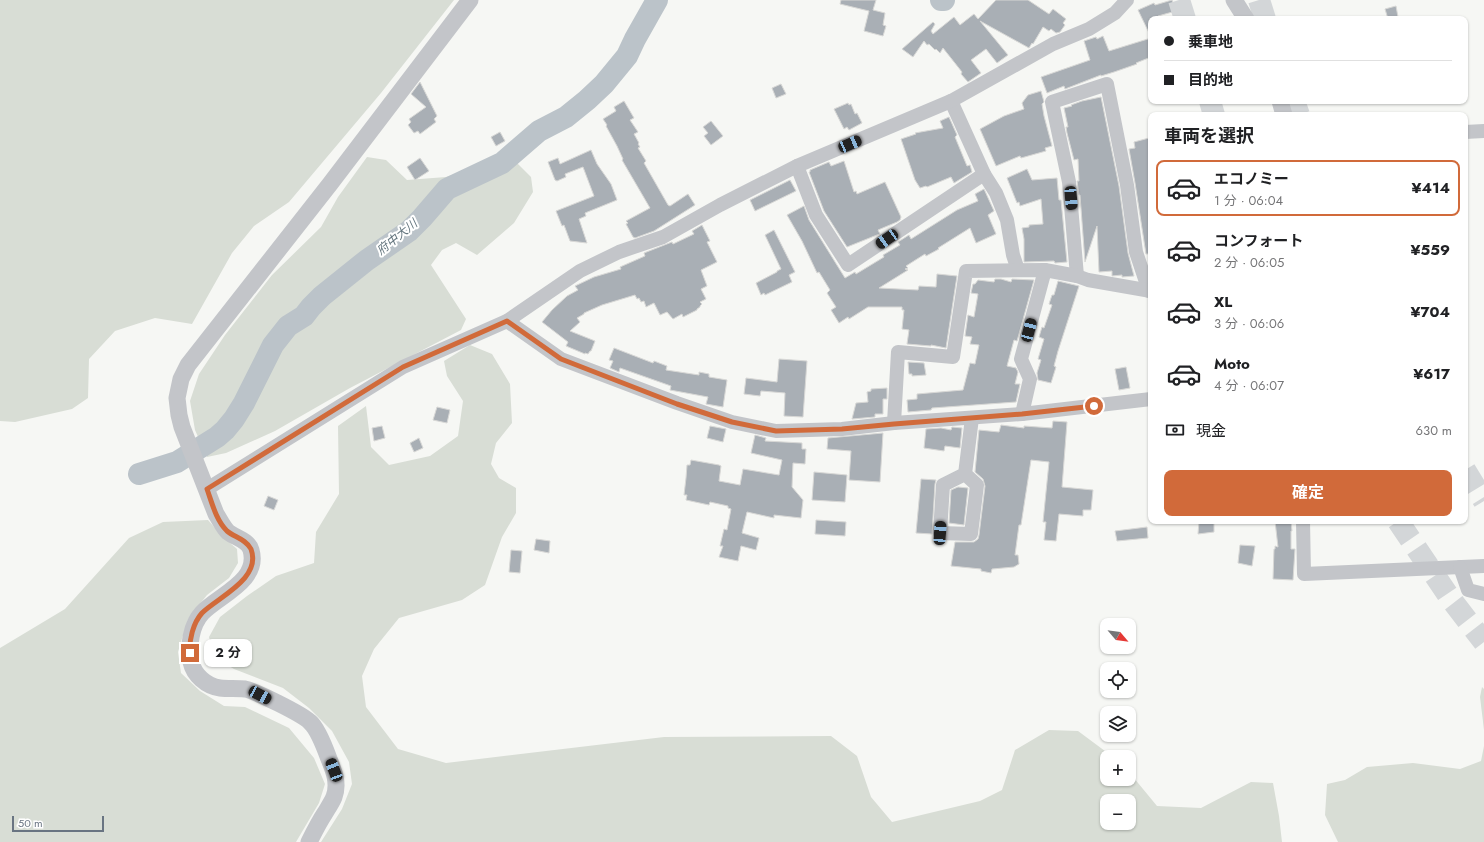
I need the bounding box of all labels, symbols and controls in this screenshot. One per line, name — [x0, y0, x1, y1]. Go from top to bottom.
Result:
text: 乗車地 — [1188, 31, 1233, 53]
text: 目的地 — [1188, 69, 1233, 91]
text: 車両を選択 — [1164, 123, 1254, 149]
car — [837, 134, 863, 154]
text: エコノミー — [1214, 168, 1289, 190]
icon: car — [1166, 170, 1202, 206]
text: ¥414 — [1411, 177, 1450, 199]
car — [1064, 186, 1078, 210]
text: 1 分 · 06:04 — [1214, 191, 1283, 210]
water label: 府中大川 — [373, 214, 423, 259]
car — [874, 227, 900, 251]
text: コンフォート — [1214, 230, 1304, 252]
icon: car — [1166, 232, 1202, 268]
text: ¥559 — [1411, 239, 1450, 261]
text: 2 分 · 06:05 — [1214, 253, 1284, 272]
text: XL — [1214, 291, 1232, 313]
icon: car — [1166, 294, 1202, 330]
text: ¥704 — [1411, 301, 1450, 323]
text: 3 分 · 06:06 — [1214, 314, 1284, 333]
car — [1020, 317, 1038, 343]
text: Moto — [1214, 353, 1250, 375]
icon: car — [1166, 356, 1202, 392]
text: ¥617 — [1413, 363, 1450, 385]
text: 4 分 · 06:07 — [1214, 376, 1284, 395]
route start — [1085, 397, 1103, 415]
icon: cash — [1164, 419, 1186, 441]
text: 現金 — [1196, 420, 1226, 442]
text: 630 m — [1416, 421, 1452, 440]
button: 確定 — [1164, 470, 1452, 516]
car — [933, 521, 947, 545]
north arrow — [1100, 618, 1136, 654]
map controls — [1100, 618, 1136, 830]
callout: 2 分 — [204, 639, 252, 667]
text: 2 分 — [215, 643, 241, 662]
route end — [181, 644, 199, 662]
button: locate — [1100, 662, 1136, 698]
car — [247, 684, 273, 706]
button: layers — [1100, 706, 1136, 742]
button: + — [1100, 750, 1136, 786]
car — [324, 757, 344, 783]
button: − — [1100, 794, 1136, 830]
scale bar — [12, 814, 104, 833]
text: 50 m — [18, 815, 43, 831]

